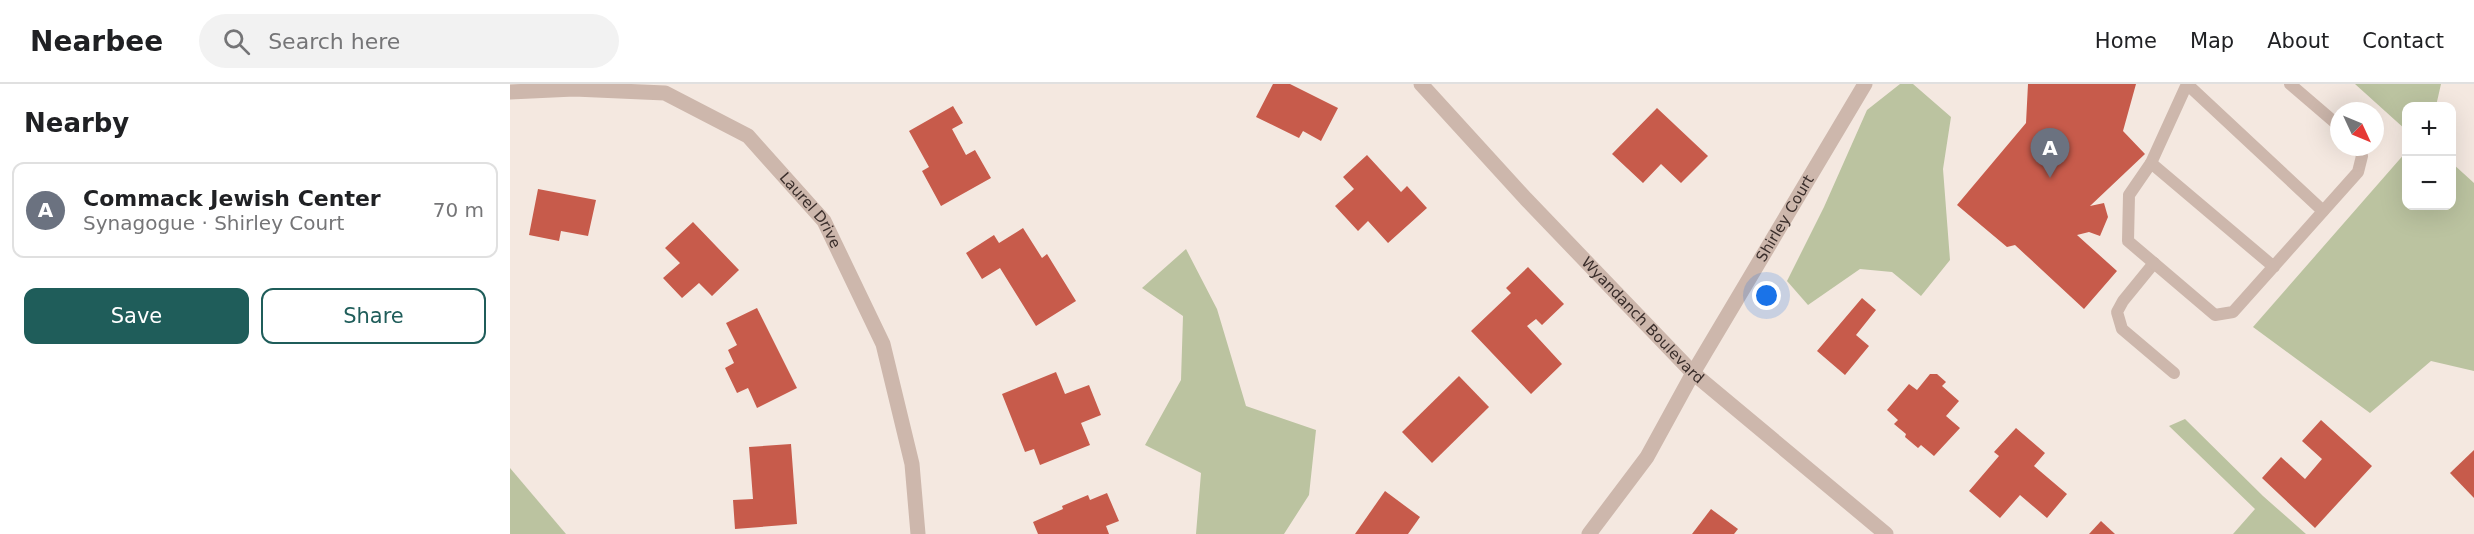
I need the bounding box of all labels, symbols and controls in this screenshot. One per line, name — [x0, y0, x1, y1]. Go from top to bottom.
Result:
search box — [199, 14, 619, 68]
text: Nearbee — [30, 25, 163, 58]
icon: search — [220, 25, 253, 58]
text: Search here — [268, 29, 400, 54]
text: Home — [2095, 29, 2157, 53]
text: Map — [2190, 29, 2234, 53]
text: About — [2267, 29, 2329, 53]
text: Contact — [2362, 29, 2444, 53]
north arrow — [2330, 102, 2384, 156]
map controls — [2402, 102, 2456, 210]
button: + — [2402, 102, 2456, 156]
text: Nearby — [24, 108, 129, 138]
pin: A — [2030, 128, 2070, 178]
button: − — [2402, 156, 2456, 210]
street label: Laurel Drive — [776, 169, 845, 251]
street label: Shirley Court — [1752, 172, 1818, 265]
text: Commack Jewish Center — [83, 186, 381, 211]
text: A — [38, 198, 53, 222]
text: 70 m — [433, 198, 484, 222]
text: Synagogue · Shirley Court — [83, 211, 344, 235]
street label: Wyandanch Boulevard — [1578, 253, 1708, 387]
your location — [1752, 281, 1781, 310]
button: Save — [24, 288, 249, 344]
button: Share — [261, 288, 486, 344]

